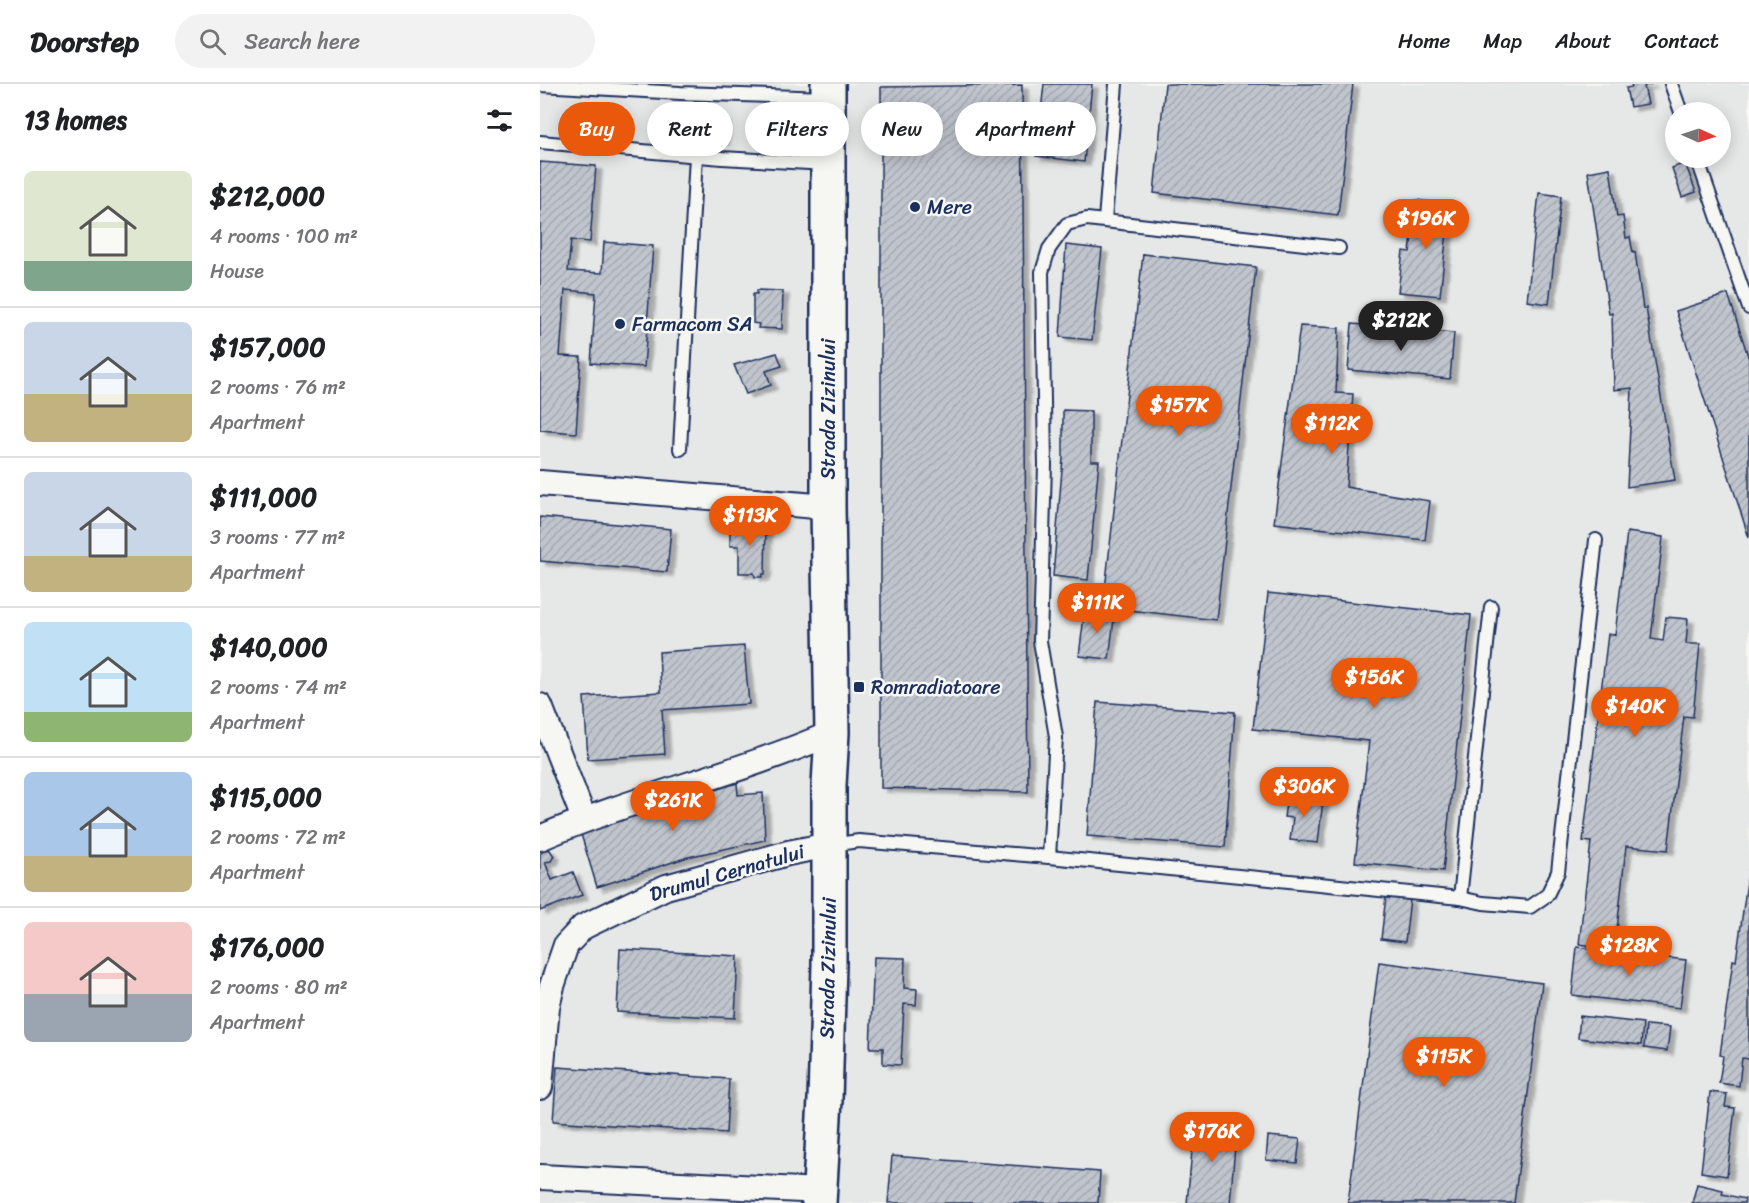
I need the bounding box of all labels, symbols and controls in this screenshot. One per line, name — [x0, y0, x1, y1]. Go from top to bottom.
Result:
search box — [175, 14, 595, 68]
text: Doorstep — [30, 17, 139, 66]
text: Search here — [244, 22, 360, 61]
text: Home — [1398, 22, 1450, 60]
text: Map — [1483, 22, 1522, 60]
text: About — [1555, 22, 1612, 60]
text: Contact — [1645, 22, 1719, 60]
icon: search — [196, 25, 229, 58]
text: 13 homes — [24, 97, 127, 143]
chip: Buy — [558, 102, 635, 156]
chip: Rent — [647, 102, 733, 156]
chip: Filters — [745, 102, 849, 156]
chip: New — [861, 102, 943, 156]
chip: Apartment — [955, 102, 1096, 156]
north arrow — [1665, 102, 1731, 168]
map controls — [1665, 102, 1731, 168]
icon: filters — [483, 104, 516, 137]
text: $212,000 — [210, 173, 325, 219]
place label: Mere — [927, 190, 972, 225]
icon: home — [72, 195, 144, 267]
pin: $196K — [1384, 199, 1468, 250]
marker: Mere — [908, 200, 922, 214]
text: $196K — [1397, 201, 1455, 236]
text: 4 rooms · 100 m² — [210, 219, 358, 254]
text: House — [210, 254, 264, 289]
pin: $212K — [1359, 301, 1443, 352]
text: $212K — [1372, 303, 1430, 338]
place label: Farmacom SA — [632, 307, 753, 342]
marker: Farmacom SA — [613, 317, 627, 331]
text: $157,000 — [210, 324, 326, 370]
street label: Strada Zizinului — [811, 337, 846, 480]
icon: home — [72, 346, 144, 418]
text: 2 rooms · 76 m² — [210, 370, 346, 405]
pin: $157K — [1137, 386, 1221, 437]
text: $157K — [1150, 388, 1208, 423]
pin: $112K — [1290, 404, 1374, 455]
text: Apartment — [210, 405, 304, 440]
text: $112K — [1305, 406, 1359, 441]
text: $111,000 — [210, 474, 317, 520]
icon: home — [72, 496, 144, 568]
pin: $113K — [708, 496, 792, 547]
text: $113K — [723, 498, 777, 533]
text: 3 rooms · 77 m² — [210, 520, 345, 555]
text: Apartment — [210, 555, 304, 590]
pin: $111K — [1055, 583, 1139, 634]
text: $111K — [1071, 585, 1123, 620]
text: $140,000 — [210, 624, 328, 670]
icon: home — [72, 646, 144, 718]
pin: $156K — [1332, 658, 1416, 709]
text: $156K — [1345, 660, 1403, 695]
text: 2 rooms · 74 m² — [210, 670, 347, 705]
place label: Romradiatoare — [871, 670, 1000, 705]
marker: Romradiatoare — [852, 680, 866, 694]
pin: $140K — [1593, 687, 1677, 738]
text: $140K — [1605, 689, 1665, 724]
text: Apartment — [210, 705, 304, 740]
pin: $306K — [1262, 767, 1346, 818]
text: $306K — [1274, 769, 1334, 804]
text: $115,000 — [210, 774, 322, 820]
pin: $261K — [631, 781, 715, 832]
text: $261K — [644, 783, 702, 818]
icon: home — [72, 796, 144, 868]
text: 2 rooms · 72 m² — [210, 820, 346, 855]
street label: Drumul Cernatului — [645, 834, 810, 912]
text: Apartment — [210, 855, 304, 890]
street label: Strada Zizinului — [809, 896, 847, 1039]
text: $176,000 — [210, 924, 325, 970]
pin: $128K — [1587, 926, 1671, 977]
text: $128K — [1600, 928, 1658, 963]
icon: home — [72, 946, 144, 1018]
text: 2 rooms · 80 m² — [210, 970, 348, 1005]
text: Apartment — [210, 1005, 304, 1040]
pin: $115K — [1402, 1037, 1486, 1088]
text: $115K — [1417, 1039, 1472, 1074]
pin: $176K — [1170, 1112, 1254, 1163]
text: $176K — [1184, 1114, 1240, 1149]

